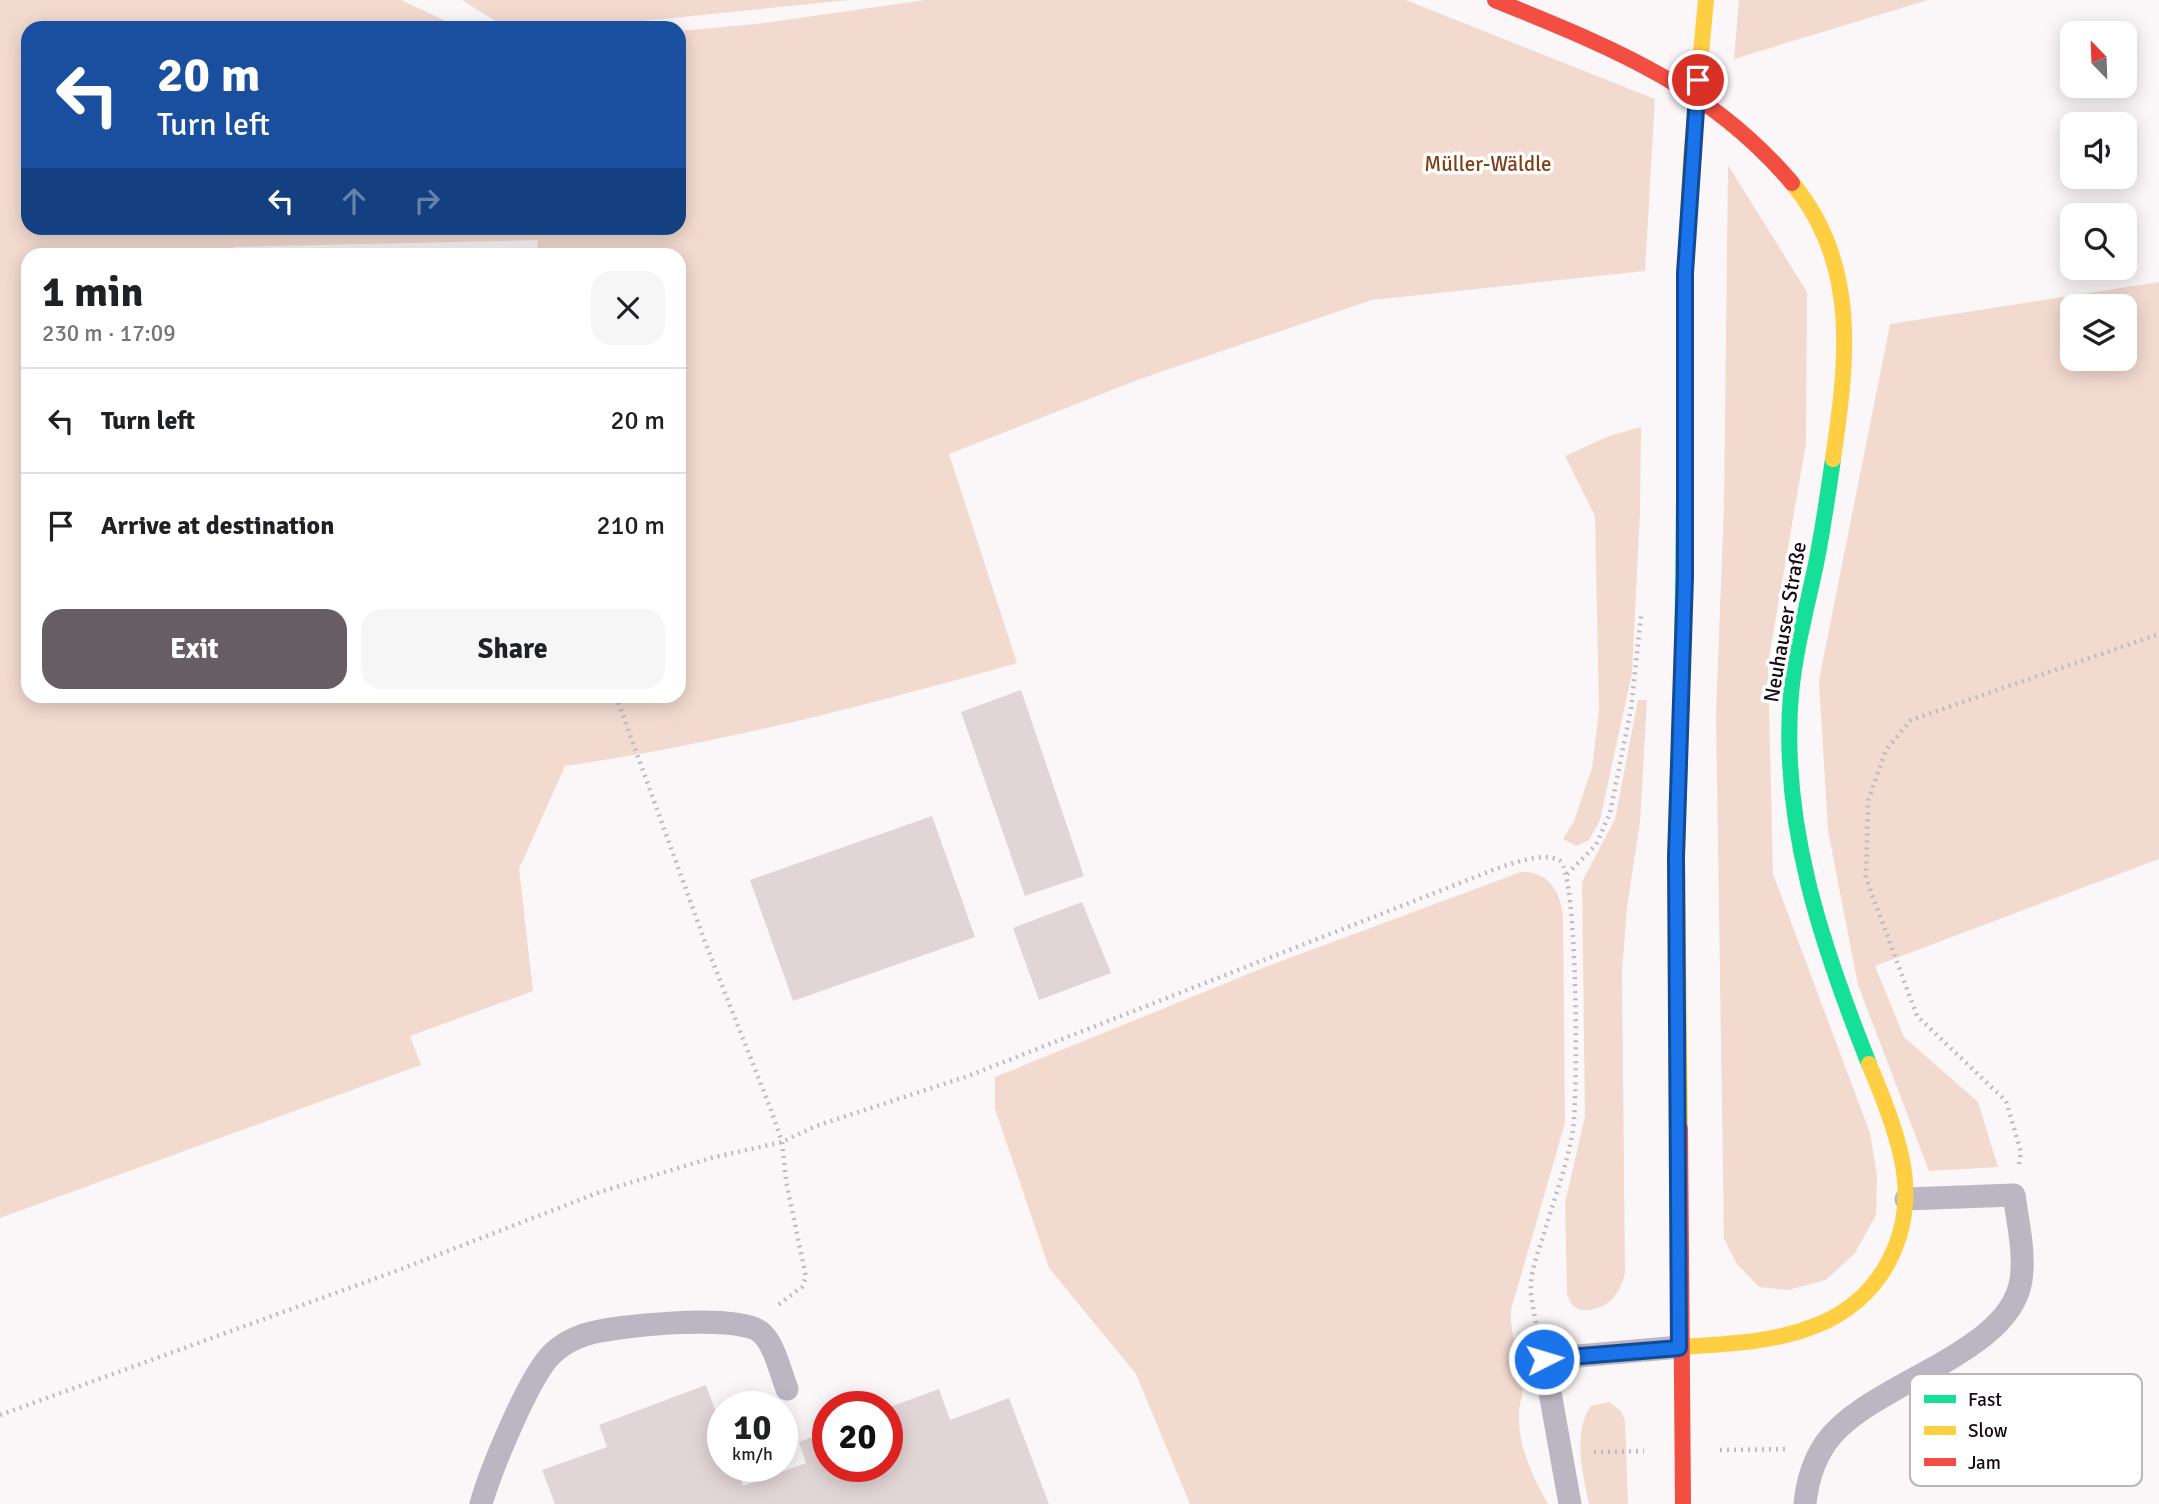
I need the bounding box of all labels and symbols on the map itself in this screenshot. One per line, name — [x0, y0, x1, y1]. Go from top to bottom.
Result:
north arrow — [2060, 21, 2137, 98]
pin — [1668, 50, 1728, 110]
park label: Müller-Wäldle — [1424, 151, 1552, 177]
street label: Neuhauser Straße — [1758, 540, 1812, 704]
position arrow — [1507, 1322, 1581, 1396]
legend — [1910, 1374, 2142, 1486]
text: Fast — [1968, 1388, 2002, 1412]
speed limit sign: 20 — [812, 1391, 903, 1482]
text: Slow — [1968, 1419, 2008, 1443]
text: Jam — [1968, 1451, 2001, 1475]

